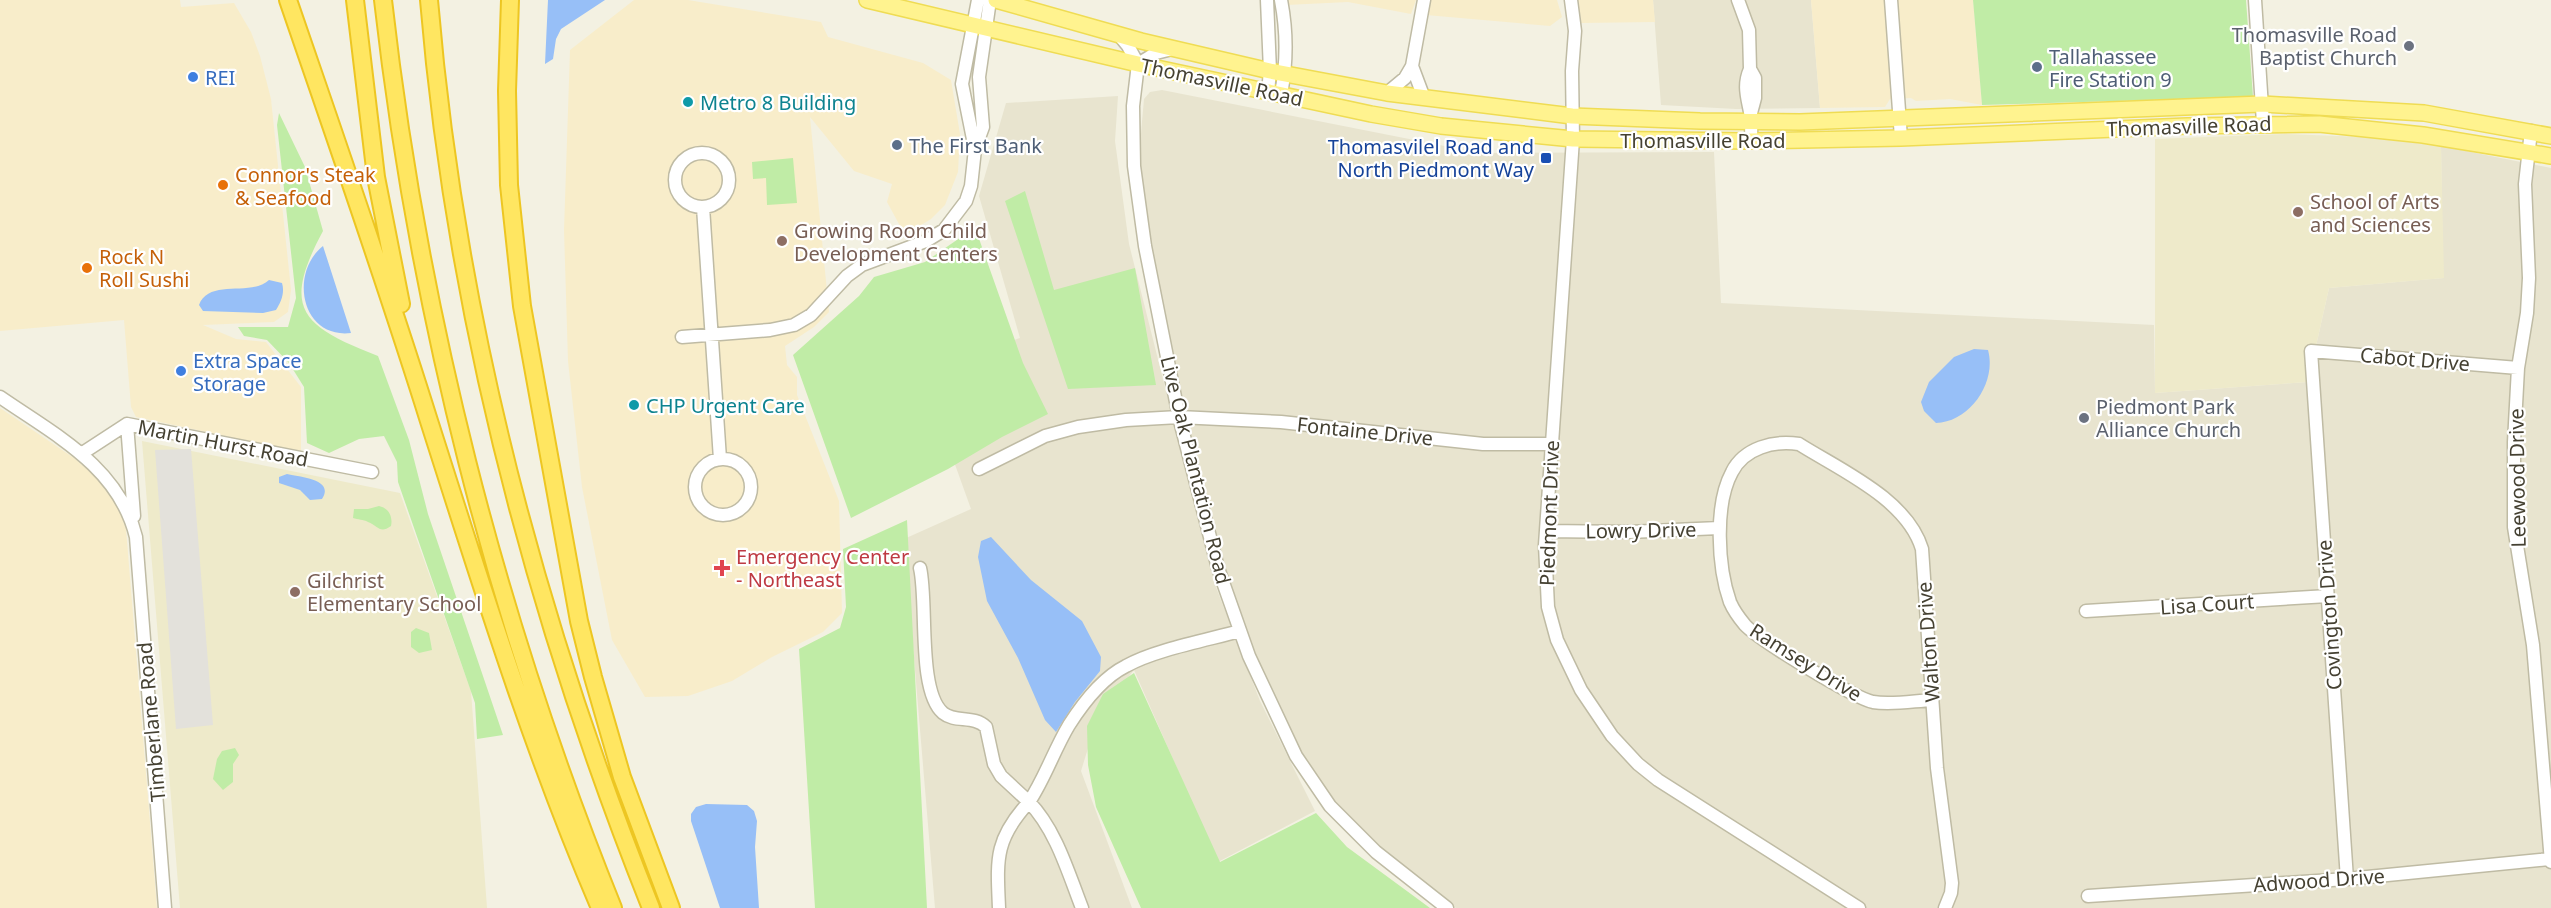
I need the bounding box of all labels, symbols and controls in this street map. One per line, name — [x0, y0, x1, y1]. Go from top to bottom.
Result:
place label: Thomasville Road Baptist Church — [2232, 21, 2397, 71]
marker: Thomasville Road Baptist Church — [2402, 39, 2416, 53]
place label: Tallahassee Fire Station 9 — [2049, 43, 2172, 93]
street label: Thomasville Road — [1138, 52, 1306, 112]
marker: Tallahassee Fire Station 9 — [2030, 60, 2044, 74]
place label: REI — [205, 64, 235, 91]
marker: REI — [186, 70, 200, 84]
place label: Metro 8 Building — [700, 89, 856, 116]
marker: Metro 8 Building — [681, 95, 695, 109]
street label: Thomasville Road — [2106, 110, 2272, 142]
street label: Thomasville Road — [1620, 127, 1786, 154]
place label: The First Bank — [909, 132, 1042, 159]
place label: Thomasvilel Road and North Piedmont Way — [1328, 133, 1535, 183]
marker: The First Bank — [890, 138, 904, 152]
marker: Thomasvilel Road and North Piedmont Way — [1539, 151, 1553, 165]
place label: Connor's Steak & Seafood — [235, 161, 376, 211]
marker: Connor's Steak & Seafood — [216, 178, 230, 192]
place label: School of Arts and Sciences — [2310, 188, 2440, 238]
marker: School of Arts and Sciences — [2291, 205, 2305, 219]
place label: Growing Room Child Development Centers — [794, 217, 998, 267]
marker: Growing Room Child Development Centers — [775, 234, 789, 248]
place label: Rock N Roll Sushi — [99, 243, 190, 293]
marker: Rock N Roll Sushi — [80, 261, 94, 275]
street label: Cabot Drive — [2359, 341, 2471, 377]
place label: Extra Space Storage — [193, 347, 302, 397]
street label: Live Oak Plantation Road — [1155, 353, 1237, 587]
marker: Extra Space Storage — [174, 364, 188, 378]
place label: CHP Urgent Care — [646, 392, 805, 419]
place label: Piedmont Park Alliance Church — [2096, 393, 2241, 443]
marker: CHP Urgent Care — [627, 398, 641, 412]
street label: Leewood Drive — [2502, 408, 2532, 548]
street label: Fontaine Drive — [1296, 410, 1434, 452]
marker: Piedmont Park Alliance Church — [2077, 411, 2091, 425]
street label: Martin Hurst Road — [135, 413, 311, 473]
street label: Piedmont Drive — [1533, 440, 1565, 586]
street label: Lowry Drive — [1585, 516, 1697, 544]
street label: Covington Drive — [2310, 539, 2348, 691]
place label: Emergency Center - Northeast — [736, 543, 909, 593]
marker: Emergency Center - Northeast — [713, 559, 731, 577]
place label: Gilchrist Elementary School — [307, 567, 481, 617]
street label: Walton Drive — [1910, 581, 1946, 703]
marker: Gilchrist Elementary School — [288, 585, 302, 599]
street label: Lisa Court — [2159, 587, 2255, 621]
street label: Ramsey Drive — [1745, 617, 1867, 707]
street label: Timberlane Road — [131, 641, 171, 803]
street label: Adwood Drive — [2252, 862, 2386, 898]

